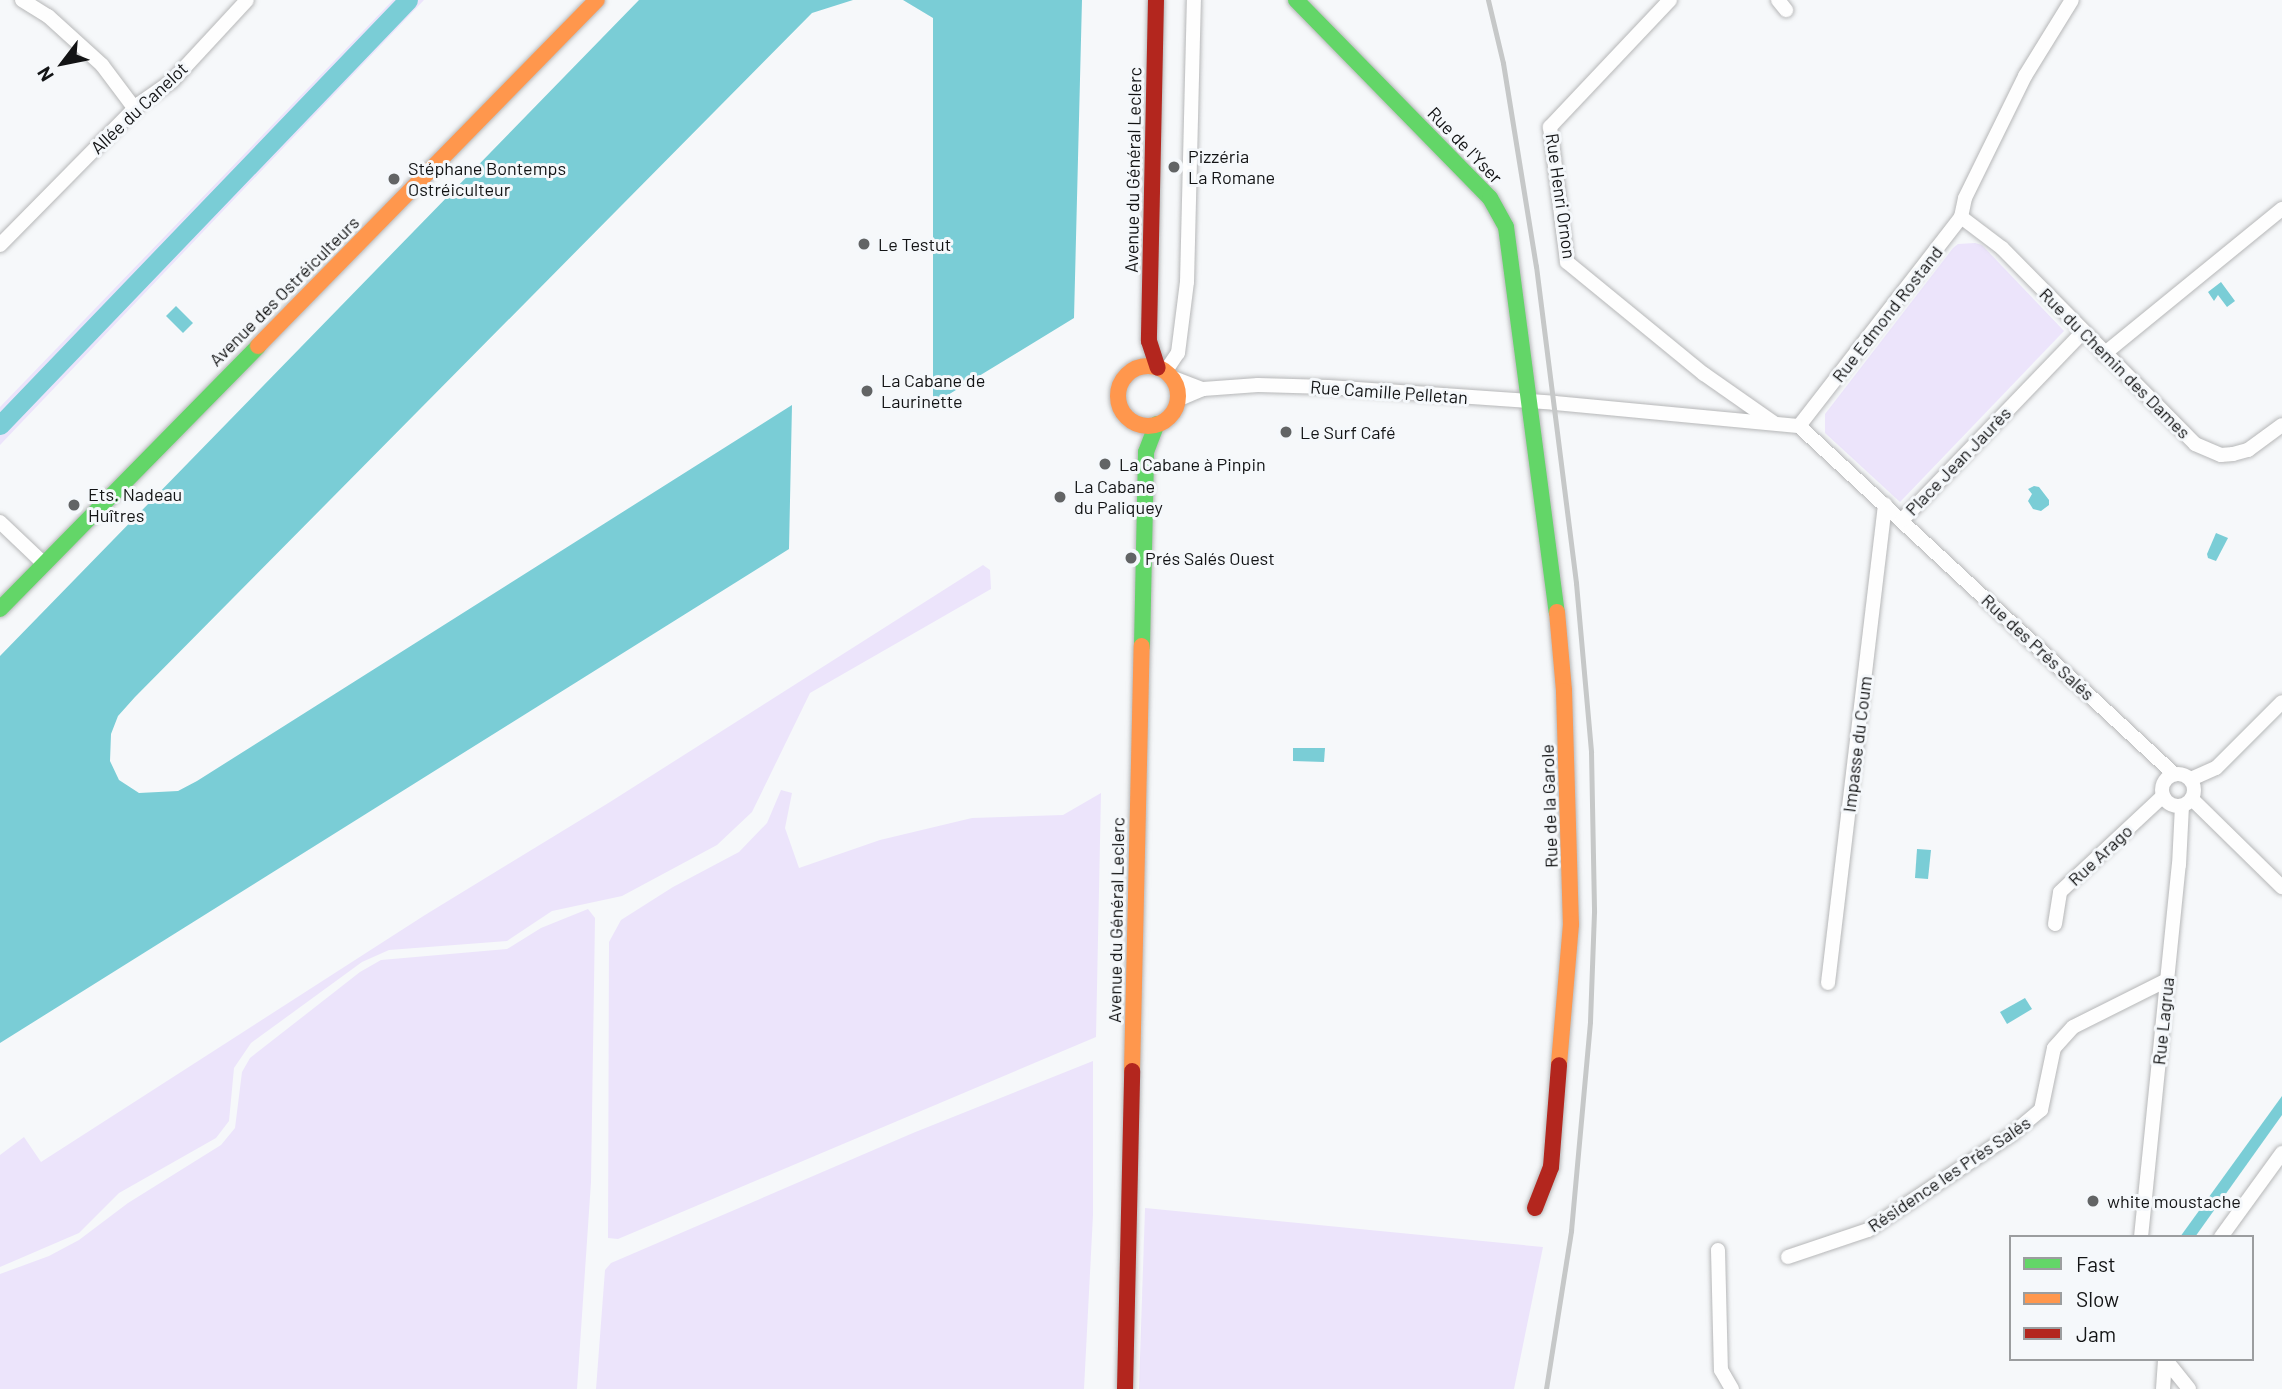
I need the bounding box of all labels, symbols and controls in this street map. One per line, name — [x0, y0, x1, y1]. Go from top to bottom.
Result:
north arrow — [28, 28, 98, 98]
street label: Allée du Canelot — [86, 58, 192, 158]
text: N — [32, 63, 58, 86]
street label: Avenue du Général Leclerc — [1120, 67, 1146, 273]
street label: Rue de l'Yser — [1423, 102, 1507, 188]
street label: Rue Henri Ornon — [1542, 132, 1580, 260]
place label: Pizzéria La Romane — [1188, 146, 1275, 188]
place label: Stéphane Bontemps Ostréiculteur — [408, 158, 566, 200]
marker: Pizzéria La Romane — [1166, 159, 1182, 175]
marker: Stéphane Bontemps Ostréiculteur — [386, 171, 402, 187]
street label: Avenue des Ostréiculteurs — [205, 212, 363, 370]
place label: Le Testut — [878, 233, 951, 255]
marker: Le Testut — [856, 236, 872, 252]
street label: Rue Edmond Rostand — [1827, 242, 1947, 386]
street label: Rue du Chemin des Dames — [2035, 283, 2195, 443]
place label: La Cabane de Laurinette — [881, 370, 985, 412]
street label: Rue Camille Pelletan — [1309, 376, 1469, 408]
marker: La Cabane de Laurinette — [859, 383, 875, 399]
street label: Place Jean Jaurès — [1901, 402, 2015, 520]
place label: Le Surf Café — [1300, 421, 1395, 443]
marker: Le Surf Café — [1278, 424, 1294, 440]
place label: La Cabane à Pinpin — [1119, 453, 1266, 475]
marker: La Cabane à Pinpin — [1097, 456, 1113, 472]
place label: La Cabane du Paliquey — [1074, 476, 1163, 518]
place label: Ets. Nadeau Huîtres — [88, 484, 182, 526]
marker: La Cabane du Paliquey — [1052, 489, 1068, 505]
marker: Ets. Nadeau Huîtres — [66, 497, 82, 513]
place label: Prés Salés Ouest — [1145, 547, 1275, 569]
marker: Prés Salés Ouest — [1123, 550, 1139, 566]
street label: Rue des Prés Salés — [1977, 589, 2099, 705]
street label: Impasse du Coum — [1838, 675, 1876, 813]
street label: Rue de la Garole — [1536, 744, 1562, 868]
street label: Avenue du Général Leclerc — [1103, 817, 1129, 1023]
street label: Rue Arago — [2063, 820, 2137, 890]
street label: Rue Lagrua — [2148, 976, 2178, 1066]
street label: Résidence les Près Salés — [1864, 1111, 2034, 1237]
place label: white moustache — [2107, 1190, 2241, 1212]
marker: white moustache — [2085, 1193, 2101, 1209]
legend — [2009, 1235, 2254, 1361]
text: Fast — [2076, 1251, 2116, 1276]
text: Slow — [2076, 1286, 2119, 1311]
text: Jam — [2076, 1321, 2116, 1346]

